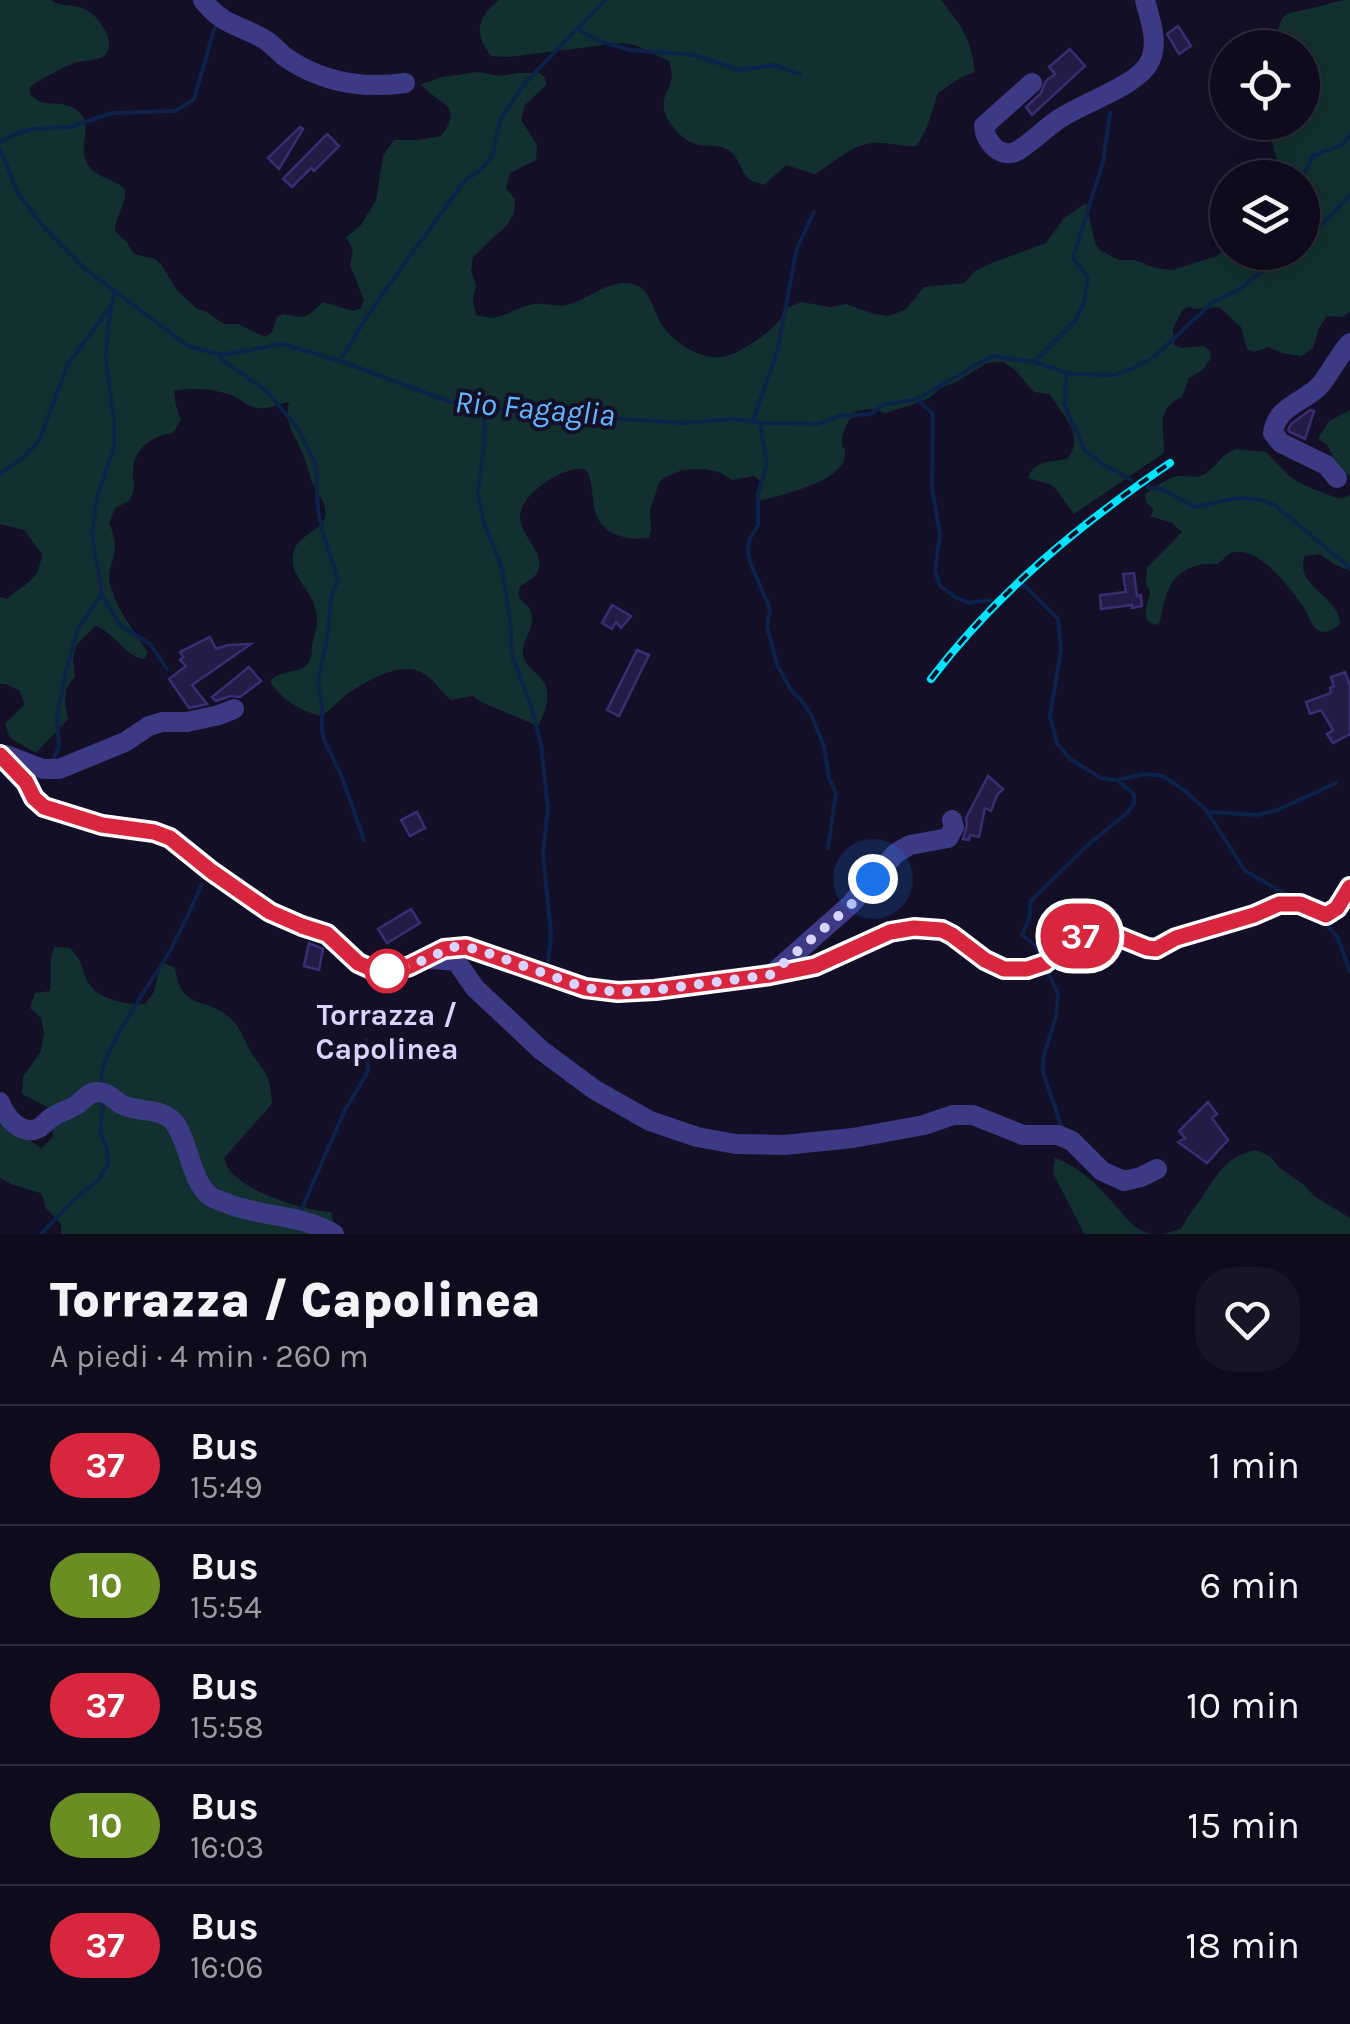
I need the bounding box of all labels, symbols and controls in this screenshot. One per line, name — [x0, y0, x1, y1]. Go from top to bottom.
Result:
map controls — [1210, 30, 1320, 270]
button: locate — [1210, 30, 1320, 140]
button: layers — [1210, 160, 1320, 270]
water label: Rio Fagaglia — [453, 383, 617, 434]
your location — [848, 854, 898, 904]
line badge: 37 — [1035, 904, 1125, 968]
text: 37 — [1060, 916, 1100, 957]
marker: Torrazza / Capolinea — [366, 950, 408, 992]
place label: Torrazza / Capolinea — [316, 997, 458, 1067]
button: heart — [1195, 1267, 1300, 1372]
text: Torrazza / Capolinea — [50, 1272, 541, 1328]
text: A piedi · 4 min · 260 m — [50, 1338, 369, 1375]
text: Bus — [190, 1424, 259, 1469]
text: 1 min — [1209, 1443, 1300, 1488]
text: 37 — [85, 1445, 125, 1486]
text: 15:49 — [190, 1469, 262, 1506]
text: Bus — [190, 1544, 259, 1589]
text: 6 min — [1199, 1563, 1300, 1608]
text: 10 — [88, 1565, 122, 1606]
text: 15:54 — [190, 1589, 262, 1626]
text: Bus — [190, 1664, 259, 1709]
text: 10 min — [1186, 1683, 1300, 1728]
text: 37 — [85, 1685, 125, 1726]
text: 15:58 — [190, 1709, 264, 1746]
text: Bus — [190, 1784, 259, 1829]
text: 15 min — [1187, 1803, 1300, 1848]
text: 10 — [88, 1805, 122, 1846]
text: 16:03 — [190, 1829, 264, 1866]
text: Bus — [190, 1904, 259, 1949]
text: 18 min — [1185, 1923, 1300, 1968]
text: 37 — [85, 1925, 125, 1966]
text: 16:06 — [190, 1949, 264, 1986]

